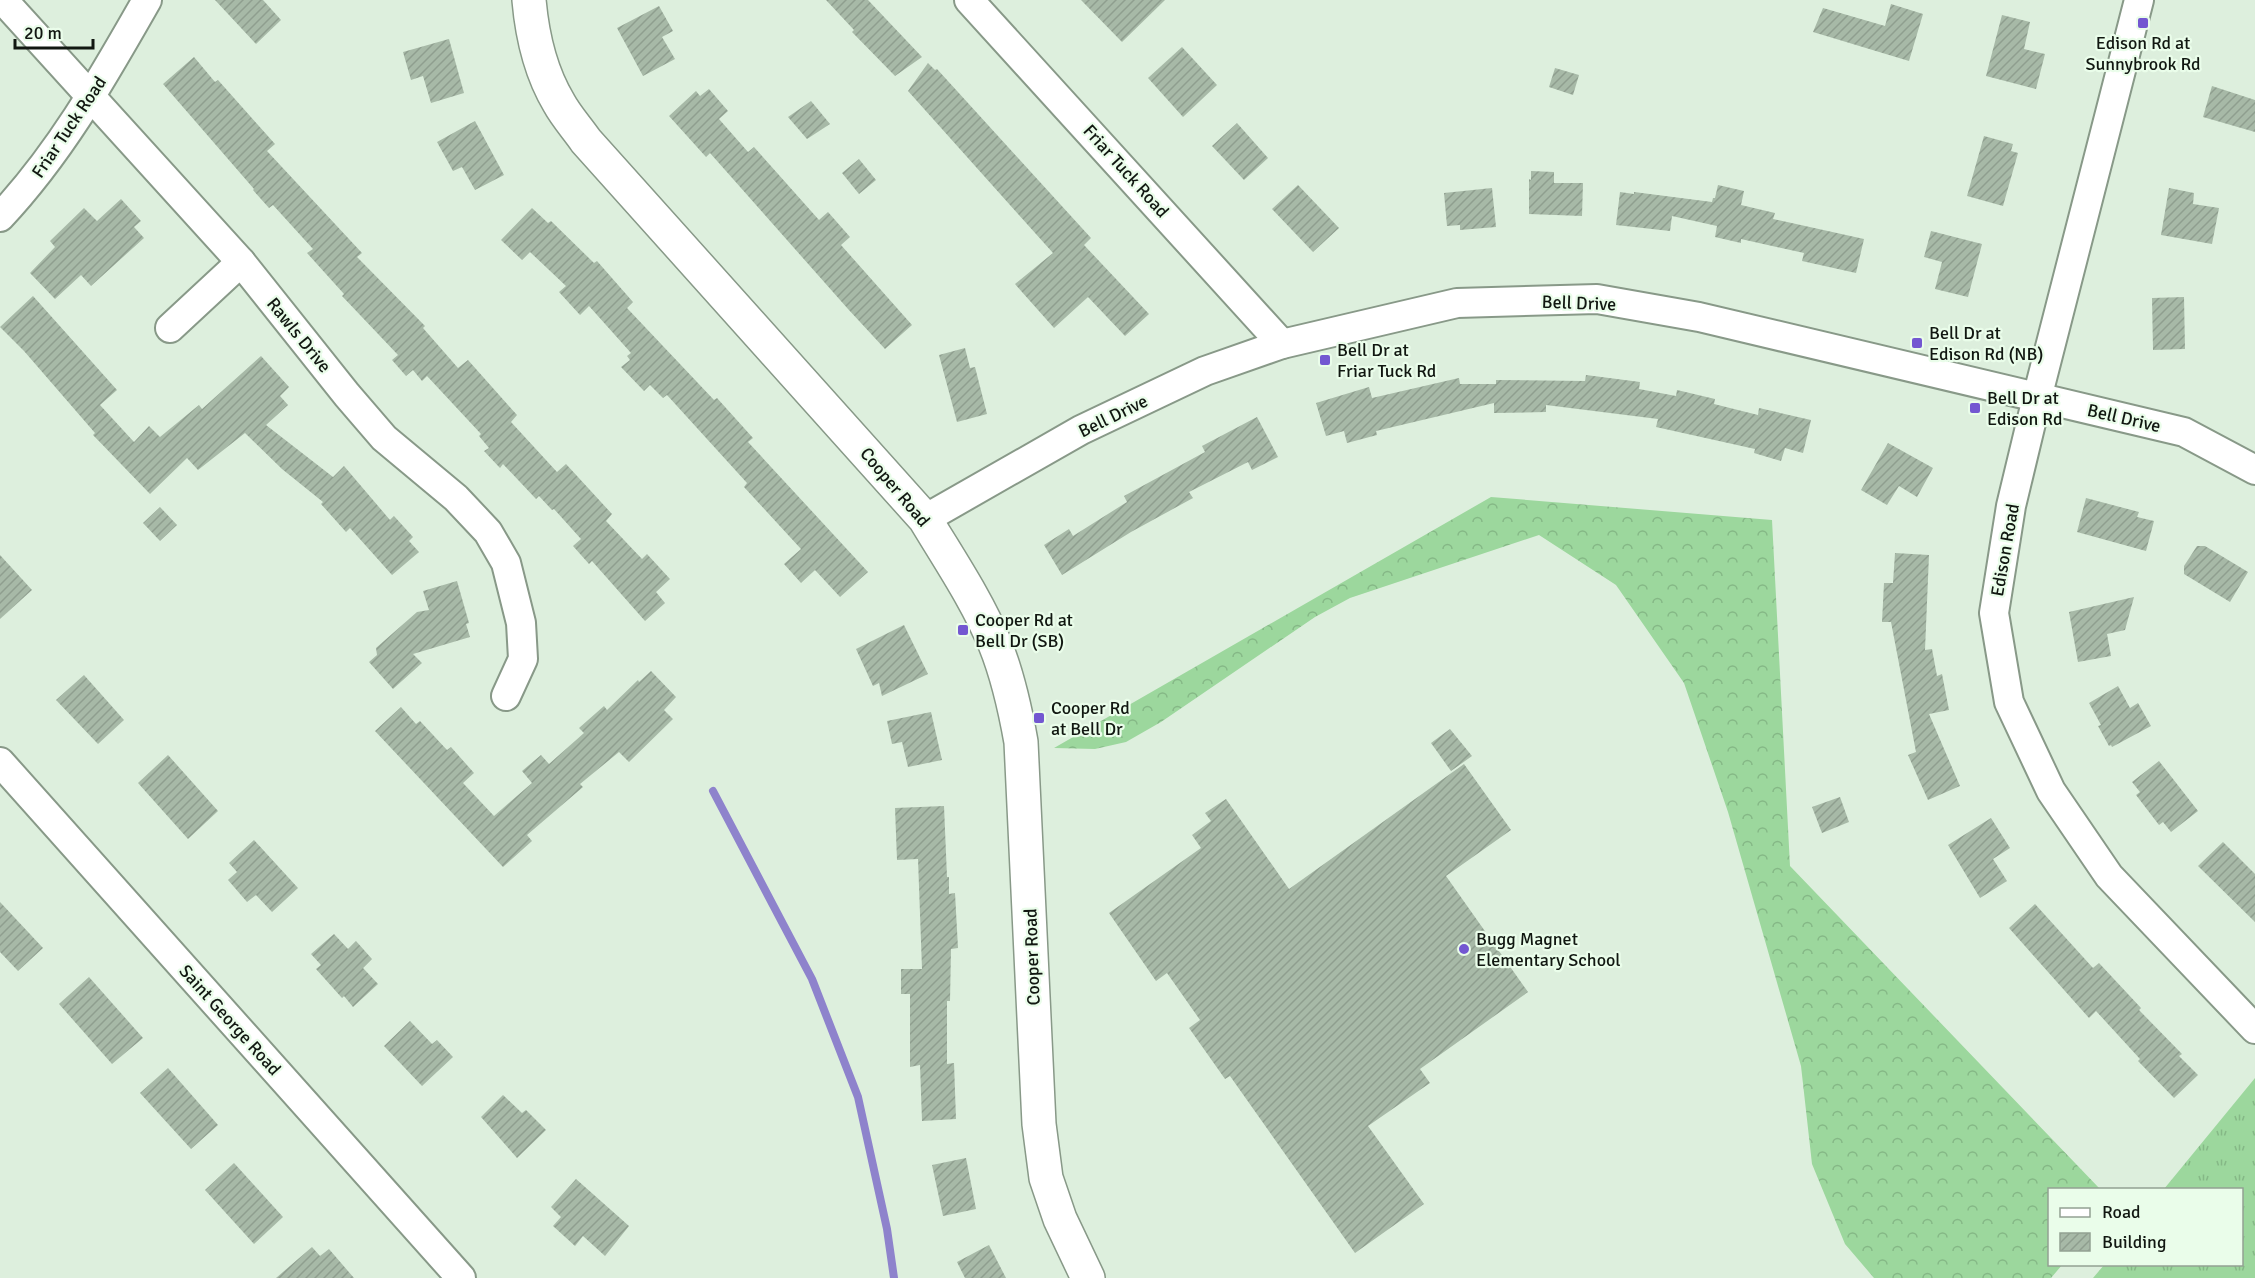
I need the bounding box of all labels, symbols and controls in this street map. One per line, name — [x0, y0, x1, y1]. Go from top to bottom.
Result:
scale bar — [15, 12, 93, 50]
marker: Edison Rd at Sunnybrook Rd — [2136, 16, 2150, 30]
text: 20 m — [24, 22, 62, 44]
place label: Edison Rd at Sunnybrook Rd — [2085, 32, 2201, 75]
street label: Friar Tuck Road — [27, 72, 111, 182]
street label: Friar Tuck Road — [1078, 120, 1174, 222]
street label: Bell Drive — [1541, 291, 1617, 315]
street label: Rawls Drive — [262, 293, 336, 377]
place label: Bell Dr at Edison Rd (NB) — [1929, 322, 2043, 365]
marker: Bell Dr at Edison Rd (NB) — [1910, 336, 1924, 350]
place label: Bell Dr at Friar Tuck Rd — [1337, 339, 1436, 382]
marker: Bell Dr at Friar Tuck Rd — [1318, 353, 1332, 367]
place label: Bell Dr at Edison Rd — [1987, 387, 2062, 430]
street label: Bell Drive — [1075, 390, 1151, 442]
street label: Bell Drive — [2085, 399, 2163, 437]
marker: Bell Dr at Edison Rd — [1968, 401, 1982, 415]
street label: Cooper Road — [855, 443, 935, 531]
street label: Edison Road — [1986, 502, 2024, 598]
place label: Cooper Rd at Bell Dr (SB) — [975, 609, 1073, 652]
marker: Cooper Rd at Bell Dr (SB) — [956, 623, 970, 637]
place label: Cooper Rd at Bell Dr — [1051, 697, 1130, 740]
marker: Cooper Rd at Bell Dr — [1032, 711, 1046, 725]
street label: Cooper Road — [1019, 908, 1045, 1006]
place label: Bugg Magnet Elementary School — [1476, 928, 1621, 971]
marker: Bugg Magnet Elementary School — [1457, 942, 1471, 956]
street label: Saint George Road — [174, 960, 286, 1080]
legend — [2048, 1188, 2243, 1266]
text: Road — [2102, 1201, 2141, 1223]
text: Building — [2102, 1231, 2166, 1253]

